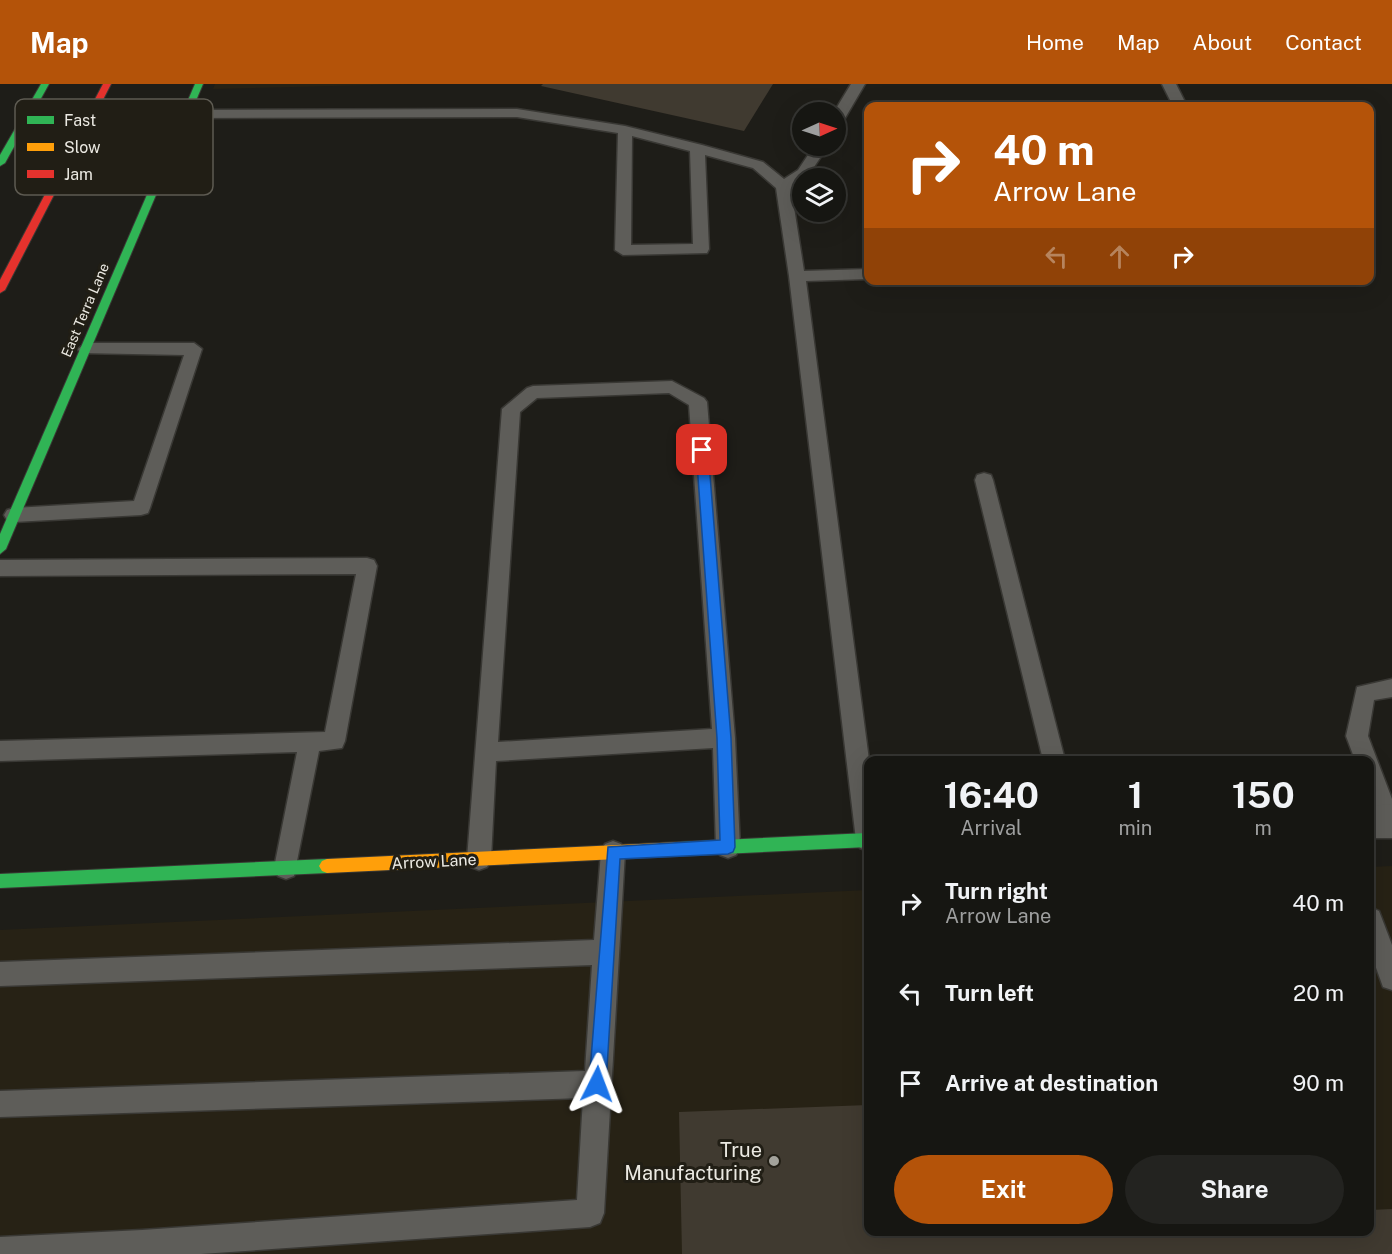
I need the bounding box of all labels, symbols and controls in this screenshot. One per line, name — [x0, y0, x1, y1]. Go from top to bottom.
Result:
text: Map — [30, 26, 89, 59]
text: Home — [1026, 30, 1084, 55]
text: Map — [1117, 30, 1160, 55]
text: About — [1193, 30, 1252, 55]
text: Contact — [1285, 30, 1362, 55]
legend — [15, 99, 213, 195]
north arrow — [792, 102, 846, 156]
map controls — [792, 102, 846, 222]
text: Fast — [64, 111, 96, 130]
text: 40 m — [993, 125, 1095, 174]
icon: right — [894, 126, 972, 204]
text: Slow — [64, 138, 101, 157]
text: Jam — [64, 165, 93, 184]
button: layers — [792, 168, 846, 222]
text: Arrow Lane — [993, 175, 1137, 207]
icon: left — [1040, 240, 1073, 273]
icon: ahead — [1103, 240, 1136, 273]
icon: right — [1166, 240, 1199, 273]
street label: East Terra Lane — [58, 260, 112, 360]
pin — [676, 424, 727, 475]
icon: arrive — [685, 433, 718, 466]
text: 16:40 — [943, 774, 1039, 816]
text: 1 — [1128, 774, 1143, 816]
text: 150 — [1232, 774, 1295, 816]
text: Arrival — [960, 816, 1022, 840]
text: min — [1118, 816, 1152, 840]
text: m — [1254, 816, 1272, 840]
street label: Arrow Lane — [391, 850, 477, 873]
text: Turn right — [945, 878, 1048, 904]
icon: right — [894, 887, 927, 920]
text: 40 m — [1292, 890, 1344, 916]
text: Arrow Lane — [945, 904, 1051, 928]
icon: left — [894, 977, 927, 1010]
text: Turn left — [945, 980, 1034, 1006]
text: 20 m — [1293, 980, 1344, 1006]
position arrow — [565, 1052, 629, 1116]
icon: arrive — [894, 1067, 927, 1100]
text: Arrive at destination — [945, 1070, 1158, 1096]
text: 90 m — [1293, 1070, 1344, 1096]
place label: True Manufacturing — [624, 1138, 762, 1185]
marker: True Manufacturing — [767, 1154, 781, 1168]
button: Exit — [894, 1155, 1113, 1224]
button: Share — [1125, 1155, 1344, 1224]

